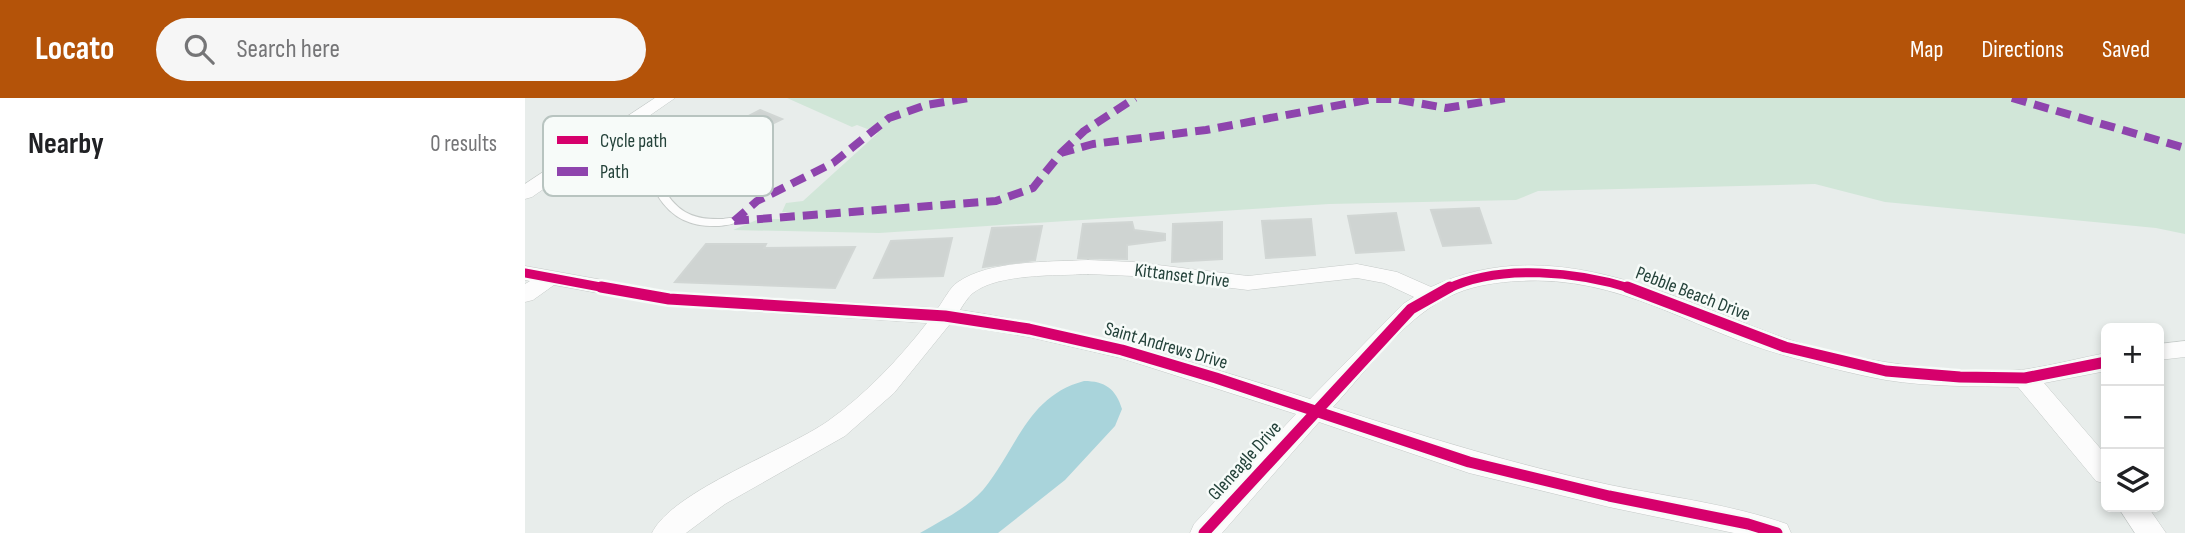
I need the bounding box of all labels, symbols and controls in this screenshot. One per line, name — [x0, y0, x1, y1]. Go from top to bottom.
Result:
search box — [156, 18, 646, 81]
text: Locato — [35, 29, 114, 69]
icon: search — [180, 30, 218, 68]
text: Search here — [236, 34, 340, 65]
text: Map — [1910, 35, 1943, 64]
text: Directions — [1981, 35, 2064, 64]
text: Saved — [2102, 35, 2150, 64]
legend — [543, 116, 773, 196]
text: Nearby — [28, 126, 104, 162]
text: 0 results — [430, 130, 497, 158]
text: Cycle path — [600, 130, 667, 153]
text: Path — [600, 161, 629, 184]
street label: Kittanset Drive — [1133, 259, 1231, 293]
street label: Pebble Beach Drive — [1632, 262, 1754, 326]
street label: Saint Andrews Drive — [1102, 317, 1230, 375]
map controls — [2101, 323, 2164, 512]
button: + — [2101, 323, 2164, 386]
button: − — [2101, 386, 2164, 449]
street label: Gleneagle Drive — [1203, 417, 1287, 505]
button: layers — [2101, 449, 2164, 512]

